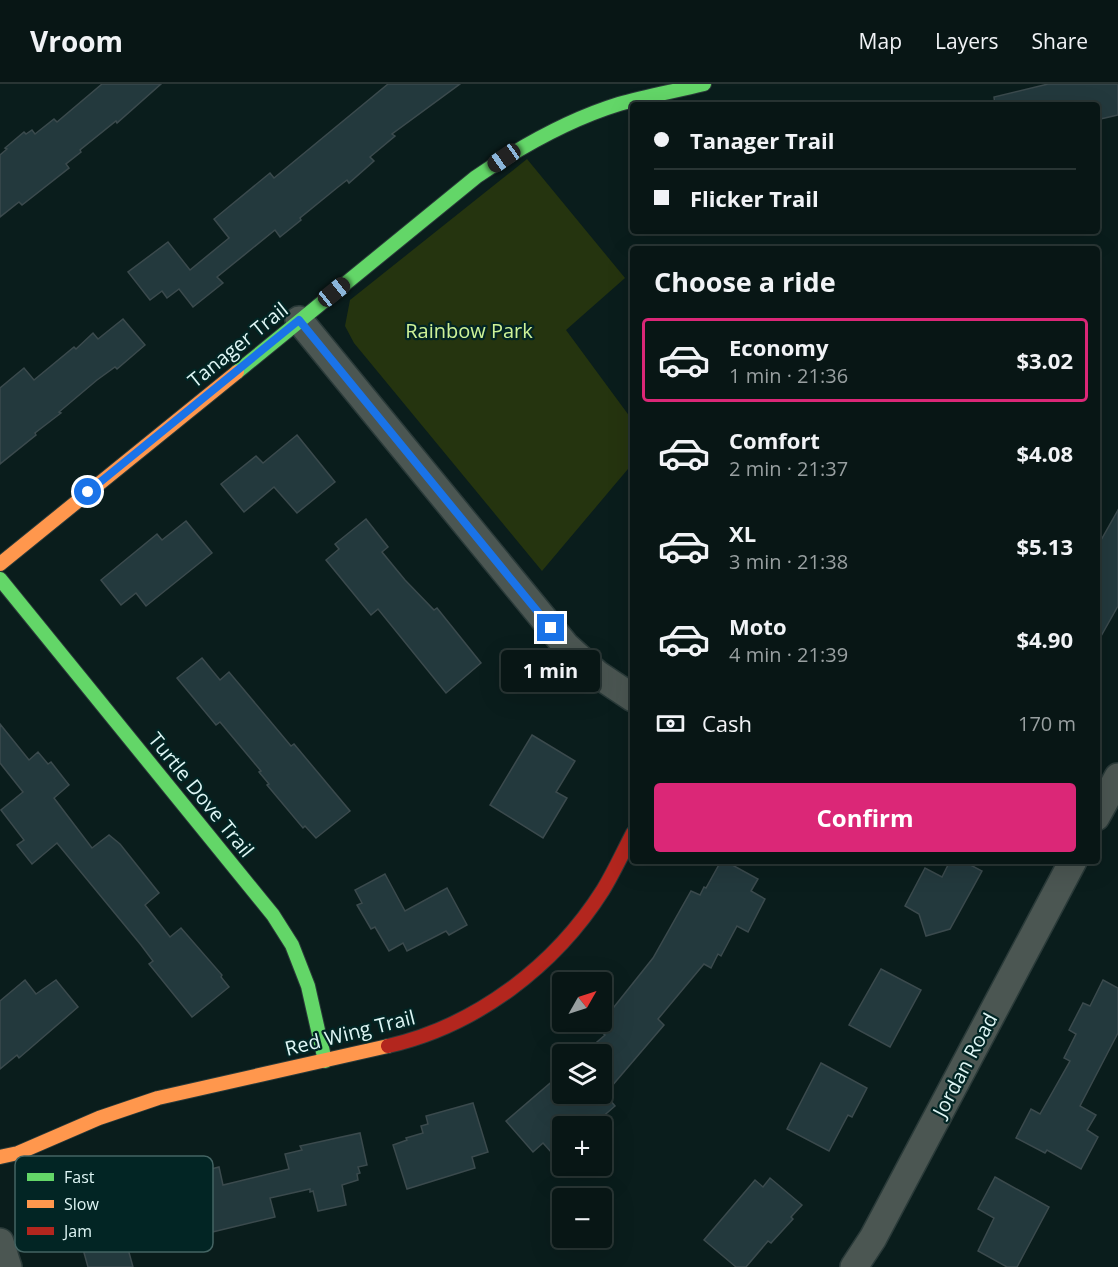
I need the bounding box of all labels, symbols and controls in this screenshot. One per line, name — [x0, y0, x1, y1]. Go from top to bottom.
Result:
text: Vroom — [30, 22, 123, 60]
text: Map — [859, 27, 902, 55]
text: Layers — [935, 27, 999, 55]
text: Share — [1032, 27, 1088, 55]
text: Tanager Trail — [690, 125, 834, 155]
car — [484, 140, 524, 176]
text: Flicker Trail — [690, 183, 819, 213]
text: Choose a ride — [654, 263, 836, 300]
car — [314, 274, 354, 310]
street label: Tanager Trail — [182, 296, 293, 393]
park label: Rainbow Park — [405, 317, 533, 344]
text: Economy — [729, 332, 828, 362]
icon: car — [657, 333, 711, 387]
text: $3.02 — [1016, 345, 1073, 375]
text: 1 min · 21:36 — [729, 362, 848, 389]
text: Comfort — [729, 425, 820, 455]
icon: car — [657, 426, 711, 480]
text: $4.08 — [1016, 438, 1073, 468]
text: 2 min · 21:37 — [729, 455, 848, 482]
route start — [74, 478, 101, 505]
text: XL — [729, 518, 756, 548]
icon: car — [657, 519, 711, 573]
text: $5.13 — [1016, 531, 1073, 561]
text: 3 min · 21:38 — [729, 548, 848, 575]
text: Moto — [729, 611, 787, 641]
icon: car — [657, 612, 711, 666]
route end — [537, 614, 564, 641]
text: $4.90 — [1016, 624, 1073, 654]
text: 4 min · 21:39 — [729, 641, 848, 668]
callout: 1 min — [502, 649, 600, 691]
text: 1 min — [523, 657, 578, 684]
icon: cash — [654, 707, 687, 740]
text: Cash — [702, 708, 752, 738]
text: 170 m — [1018, 710, 1076, 737]
street label: Turtle Dove Trail — [143, 727, 260, 863]
button: Confirm — [654, 783, 1076, 852]
north arrow — [552, 972, 612, 1032]
map controls — [552, 972, 612, 1248]
street label: Red Wing Trail — [282, 1003, 418, 1062]
street label: Jordan Road — [925, 1008, 1003, 1123]
button: layers — [552, 1044, 612, 1104]
button: + — [552, 1116, 612, 1176]
legend — [15, 1156, 213, 1252]
text: Fast — [64, 1166, 95, 1188]
button: − — [552, 1188, 612, 1248]
text: Slow — [64, 1193, 99, 1215]
text: Jam — [62, 1220, 92, 1242]

